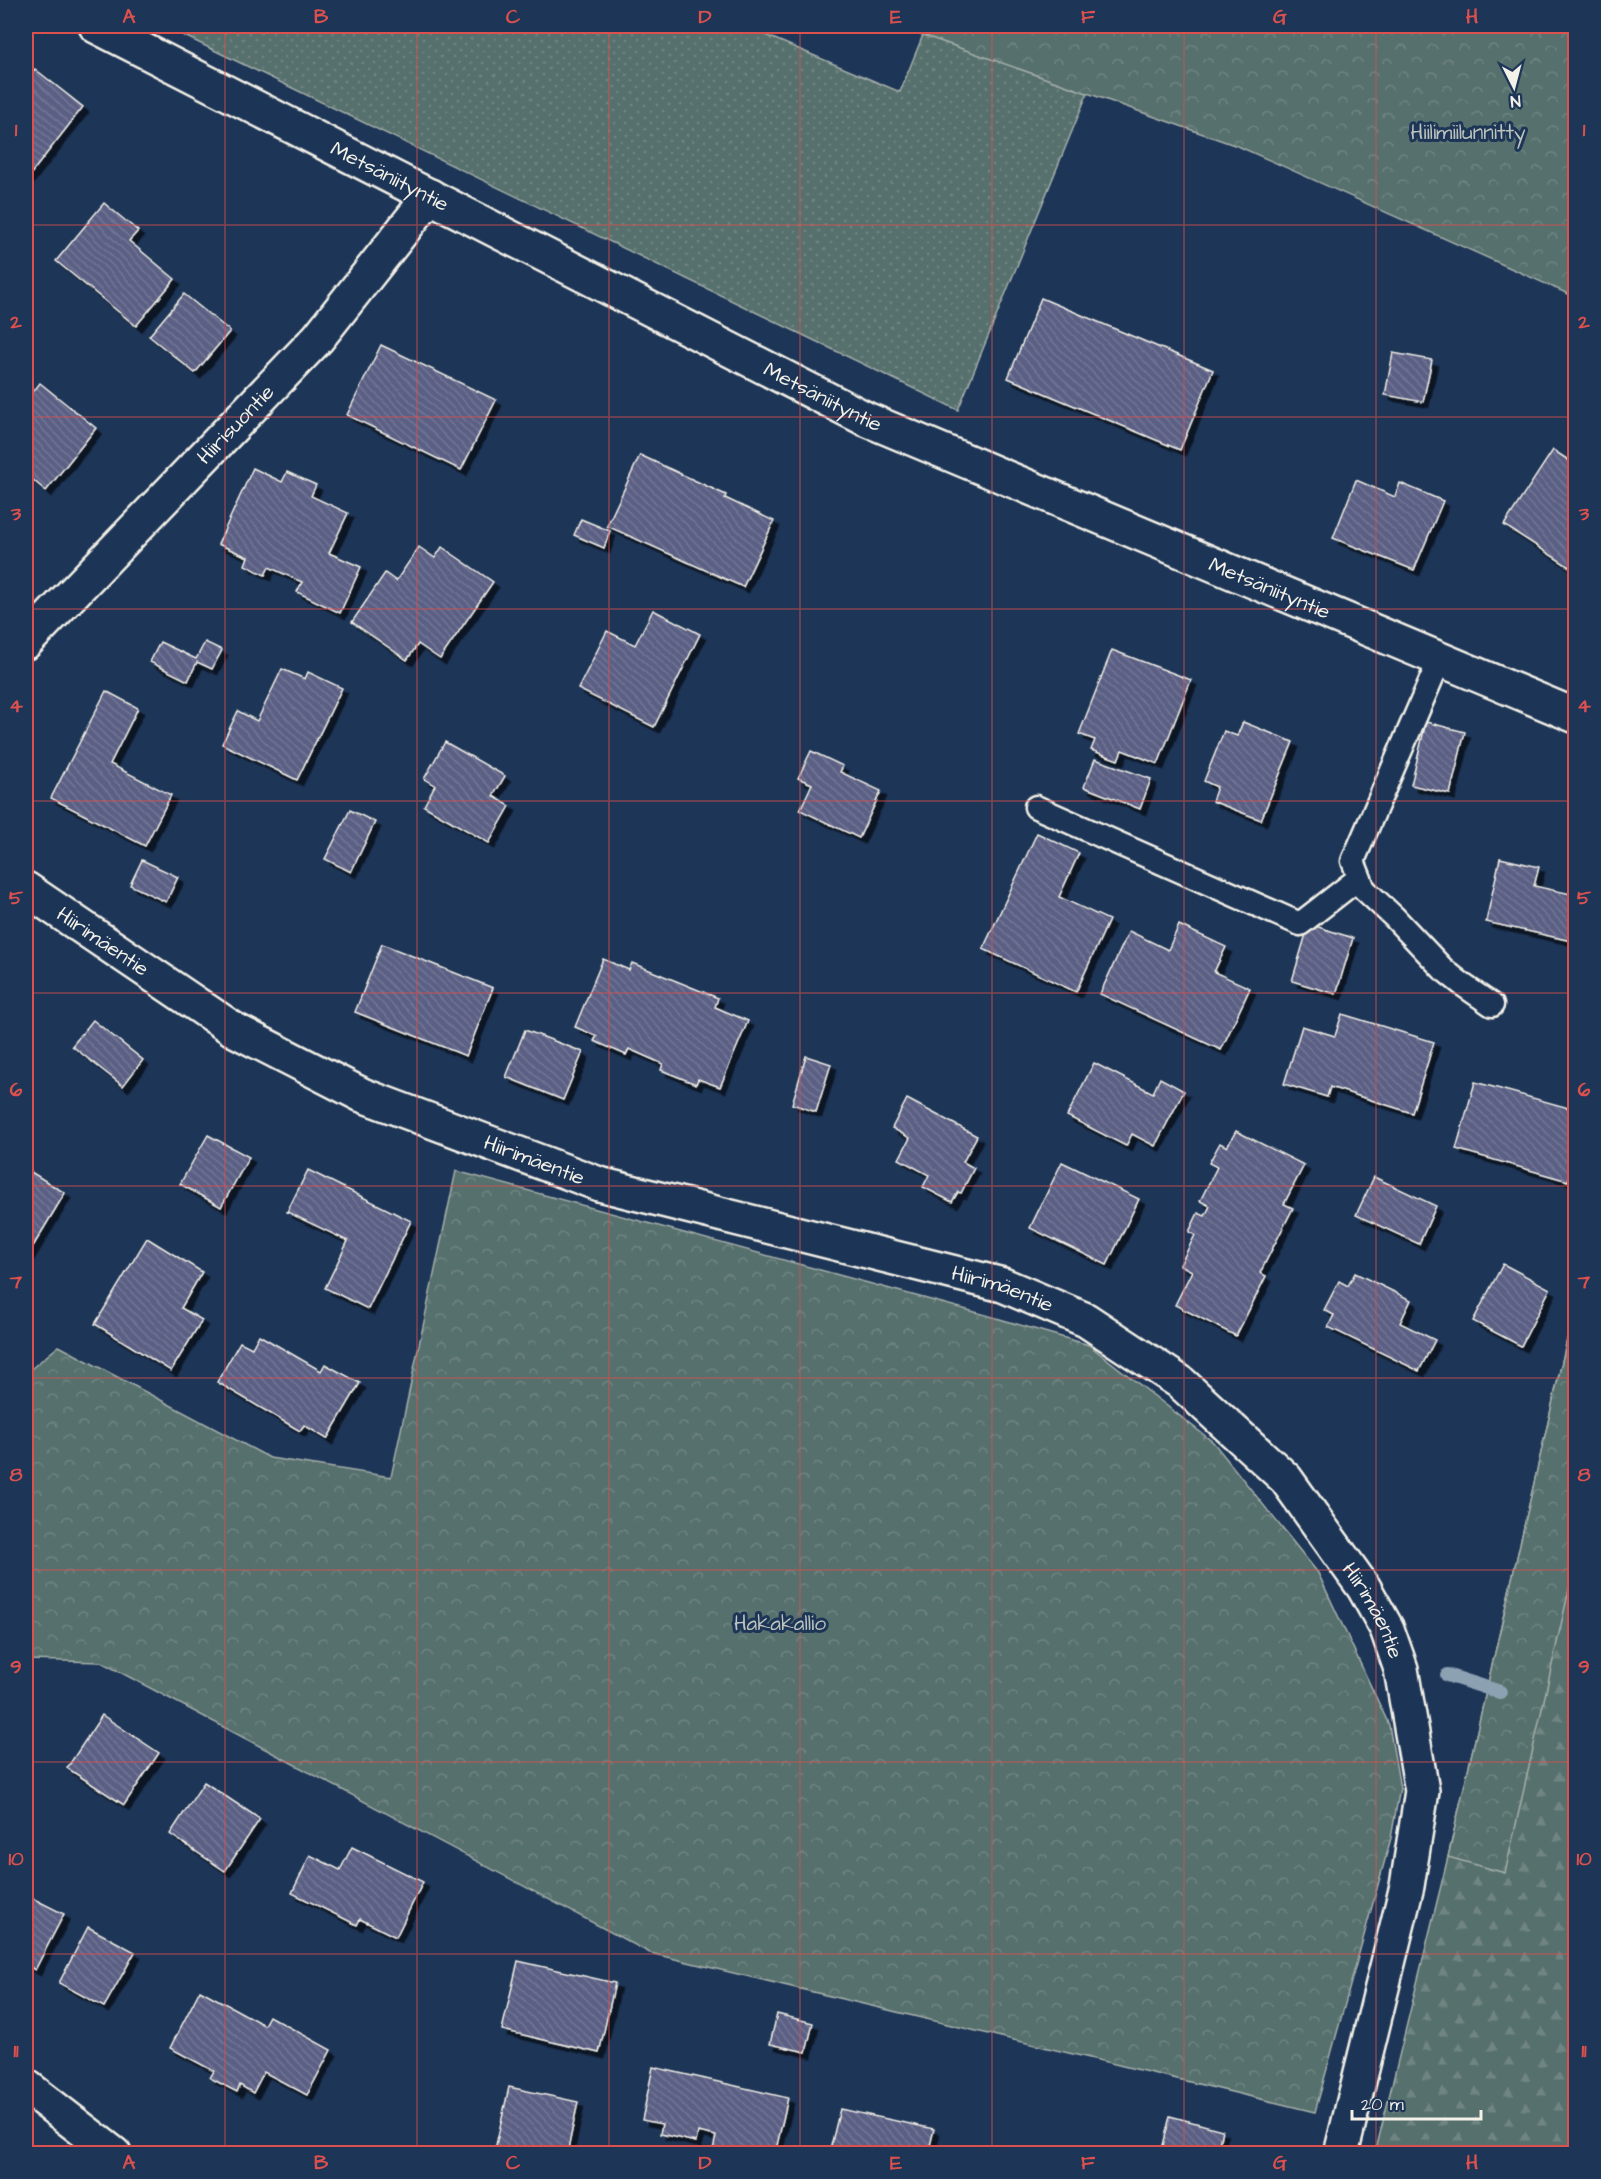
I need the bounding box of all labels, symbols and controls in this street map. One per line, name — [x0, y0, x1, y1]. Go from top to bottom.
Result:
text: A — [123, 3, 136, 31]
text: B — [314, 3, 329, 31]
text: C — [506, 3, 521, 31]
text: D — [699, 3, 712, 31]
text: E — [890, 3, 902, 31]
text: F — [1081, 3, 1096, 31]
text: G — [1273, 3, 1287, 31]
text: H — [1466, 3, 1478, 31]
north arrow — [1484, 57, 1544, 117]
text: N — [1509, 89, 1522, 112]
text: 1 — [15, 116, 18, 144]
text: 1 — [1583, 116, 1586, 144]
park label: Hiilimiilunnitty — [1411, 118, 1526, 149]
street label: Metsäniityntie — [326, 134, 454, 218]
text: 2 — [9, 308, 22, 336]
text: 2 — [1577, 308, 1590, 336]
street label: Metsäniityntie — [759, 355, 886, 439]
street label: Hiirisuontie — [190, 378, 280, 470]
text: 3 — [10, 500, 22, 528]
text: 3 — [1578, 500, 1590, 528]
street label: Metsäniityntie — [1205, 550, 1335, 626]
text: 4 — [9, 692, 23, 720]
text: 4 — [1577, 692, 1591, 720]
text: 5 — [9, 884, 24, 912]
text: 5 — [1577, 884, 1592, 912]
street label: Hiirimäentie — [51, 899, 155, 983]
text: 6 — [10, 1076, 23, 1104]
text: 6 — [1578, 1076, 1591, 1104]
street label: Hiirimäentie — [480, 1128, 589, 1192]
street label: Hiirimäentie — [949, 1258, 1058, 1319]
text: 7 — [9, 1268, 23, 1296]
text: 7 — [1577, 1268, 1591, 1296]
text: 8 — [10, 1461, 23, 1489]
text: 8 — [1578, 1461, 1591, 1489]
street label: Hiirimäentie — [1335, 1556, 1411, 1662]
park label: Hakakallio — [734, 1609, 826, 1638]
text: 9 — [10, 1653, 22, 1681]
text: 9 — [1578, 1653, 1590, 1681]
text: 10 — [8, 1845, 24, 1873]
text: 10 — [1576, 1845, 1592, 1873]
text: 11 — [13, 2037, 19, 2065]
text: 11 — [1581, 2037, 1587, 2065]
scale bar — [1352, 2083, 1481, 2121]
text: 20 m — [1361, 2092, 1404, 2117]
text: A — [123, 2149, 136, 2177]
text: B — [314, 2149, 329, 2177]
text: C — [506, 2149, 521, 2177]
text: D — [699, 2149, 712, 2177]
text: E — [890, 2149, 902, 2177]
text: F — [1081, 2149, 1096, 2177]
text: G — [1273, 2149, 1287, 2177]
text: H — [1466, 2149, 1478, 2177]

